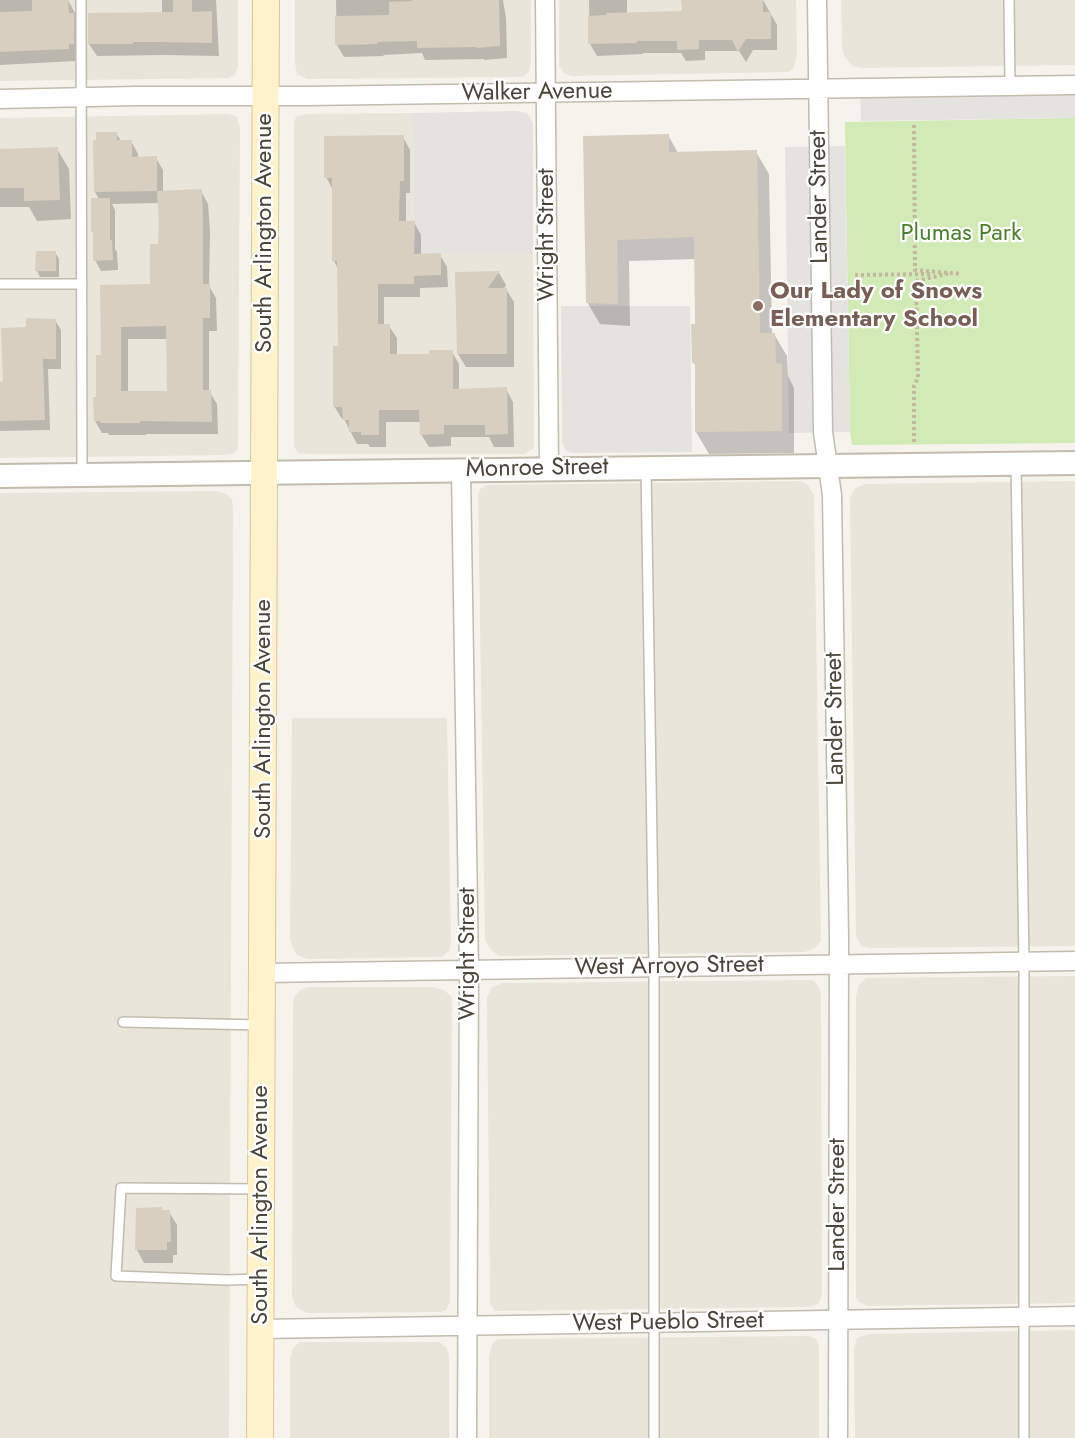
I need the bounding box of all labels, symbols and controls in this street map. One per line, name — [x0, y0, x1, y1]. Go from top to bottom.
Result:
street label: Walker Avenue — [461, 77, 613, 109]
street label: South Arlington Avenue — [251, 113, 279, 353]
street label: Lander Street — [804, 130, 836, 264]
street label: Wright Street — [533, 168, 561, 302]
park label: Plumas Park — [900, 220, 1022, 248]
place label: Our Lady of Snows Elementary School — [770, 278, 982, 334]
marker: Our Lady of Snows Elementary School — [751, 299, 765, 313]
street label: Monroe Street — [465, 453, 609, 485]
street label: South Arlington Avenue — [250, 599, 278, 839]
street label: Lander Street — [820, 652, 852, 786]
street label: Wright Street — [454, 887, 482, 1021]
street label: West Arroyo Street — [574, 951, 764, 983]
street label: South Arlington Avenue — [247, 1085, 275, 1325]
street label: Lander Street — [824, 1138, 852, 1272]
street label: West Pueblo Street — [572, 1307, 764, 1339]

